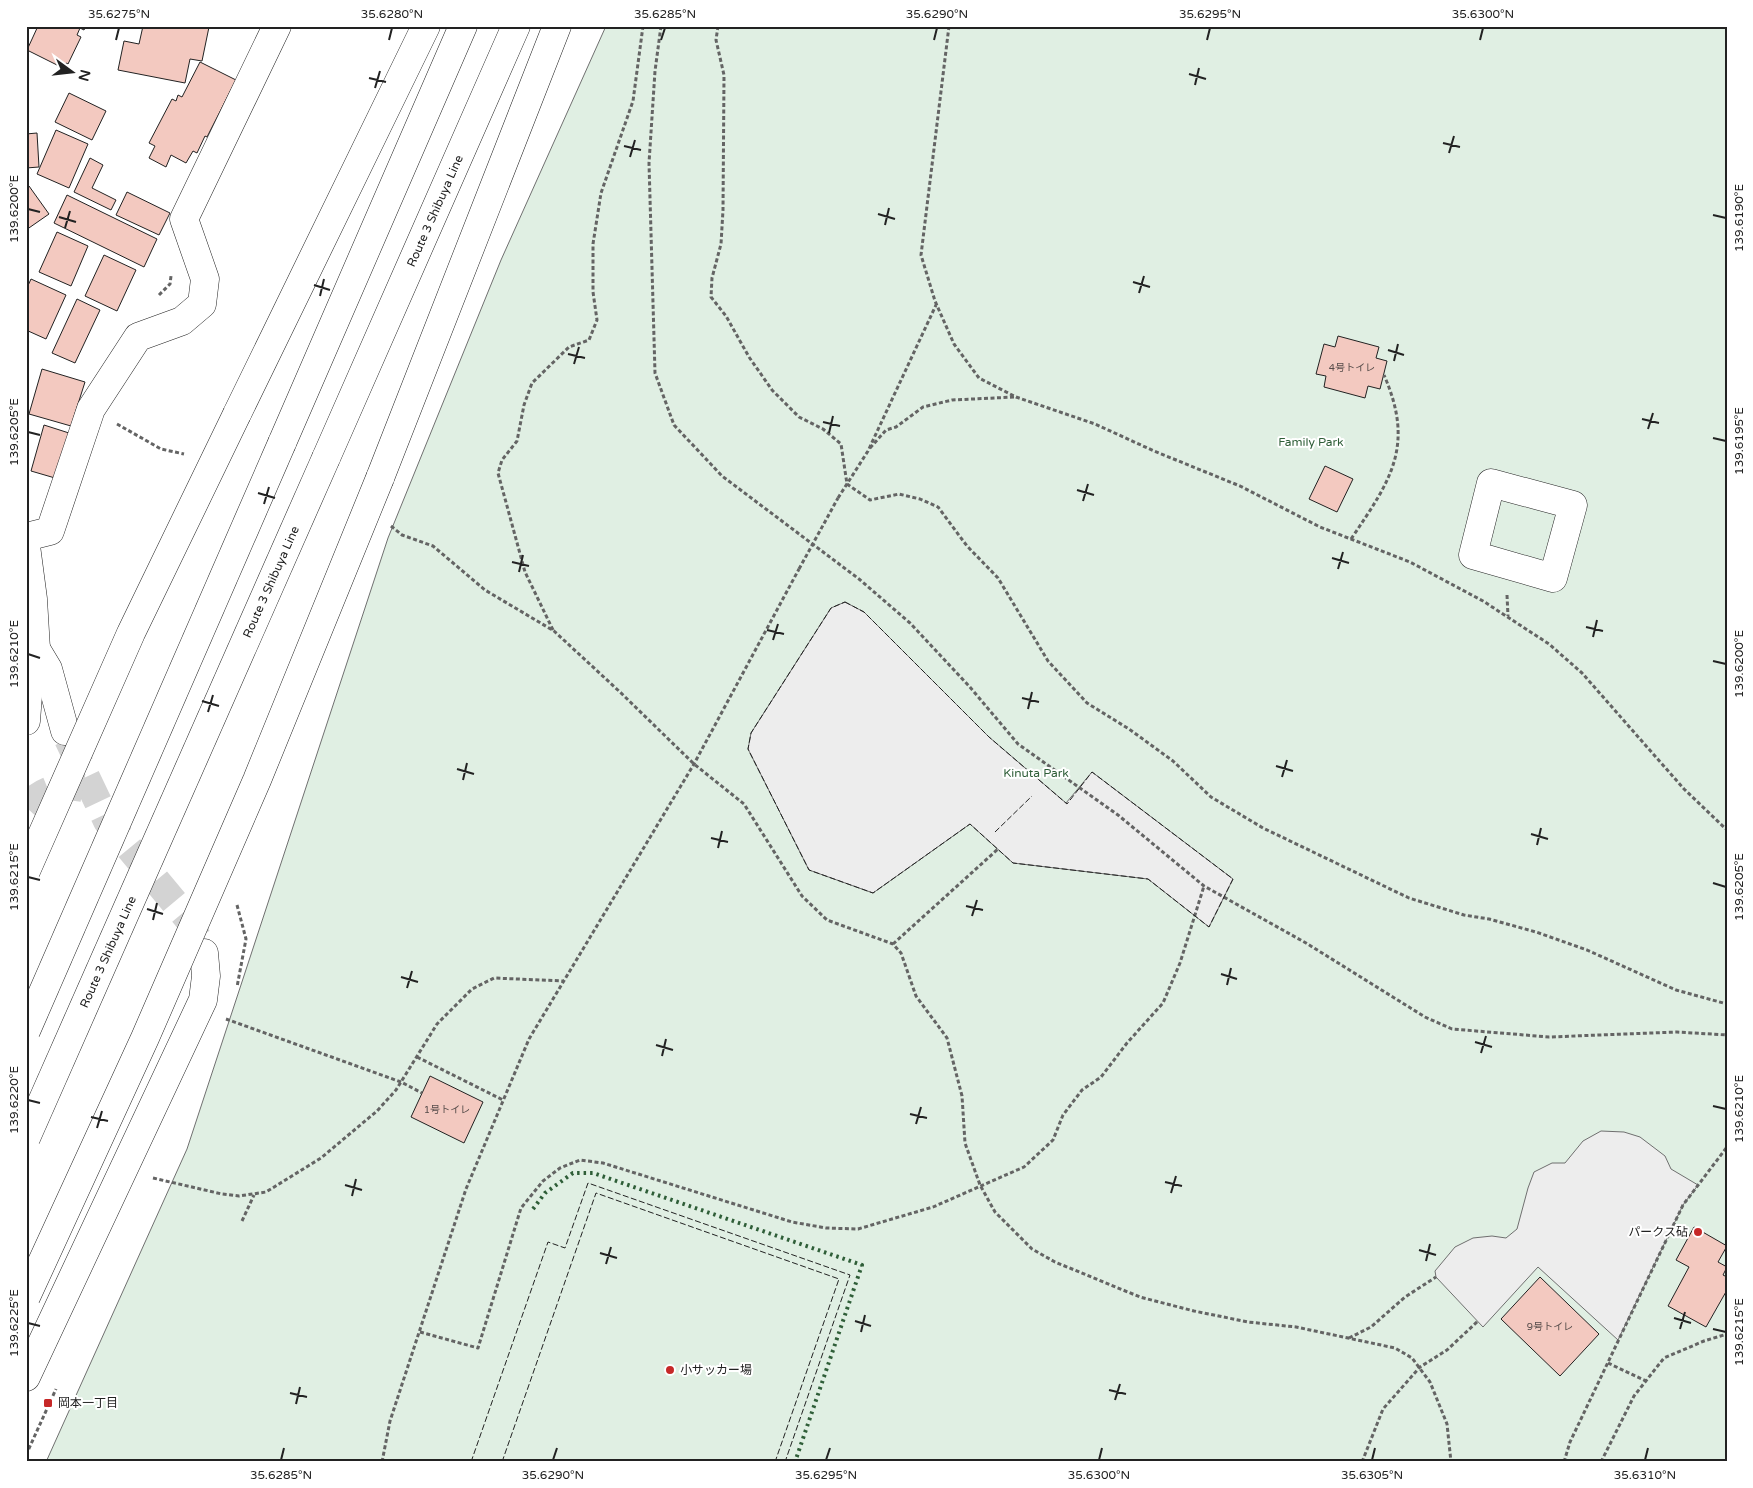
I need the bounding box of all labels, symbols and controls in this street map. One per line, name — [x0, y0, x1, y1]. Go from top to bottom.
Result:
text: 35.6275°N — [88, 7, 150, 21]
text: 35.6280°N — [361, 7, 423, 21]
text: 35.6285°N — [634, 7, 696, 21]
text: 35.6290°N — [906, 7, 968, 21]
text: 35.6295°N — [1179, 7, 1241, 21]
text: 35.6300°N — [1452, 7, 1514, 21]
north arrow — [48, 48, 98, 98]
text: N — [74, 68, 94, 83]
street label: Route 3 Shibuya Line — [404, 153, 466, 269]
text: 139.6200°E — [7, 175, 21, 243]
text: 139.6190°E — [1732, 184, 1746, 252]
house number: 4号トイレ — [1329, 362, 1375, 374]
text: 139.6205°E — [7, 398, 21, 466]
text: 139.6195°E — [1732, 407, 1746, 475]
park label: Family Park — [1278, 435, 1344, 449]
street label: Route 3 Shibuya Line — [240, 524, 302, 640]
text: 139.6210°E — [7, 620, 21, 688]
text: 139.6200°E — [1732, 630, 1746, 698]
park label: Kinuta Park — [1003, 766, 1069, 780]
text: 139.6215°E — [7, 843, 21, 911]
text: 139.6205°E — [1732, 853, 1746, 921]
street label: Route 3 Shibuya Line — [77, 894, 139, 1010]
text: 139.6220°E — [7, 1066, 21, 1134]
text: 139.6210°E — [1732, 1075, 1746, 1143]
house number: 1号トイレ — [424, 1104, 470, 1116]
place label: パークス砧 — [1628, 1225, 1688, 1239]
marker: パークス砧 — [1692, 1226, 1704, 1238]
text: 139.6225°E — [7, 1289, 21, 1357]
text: 139.6215°E — [1732, 1298, 1746, 1366]
house number: 9号トイレ — [1527, 1321, 1573, 1333]
place label: 小サッカー場 — [680, 1363, 752, 1377]
marker: 小サッカー場 — [664, 1364, 676, 1376]
place label: 岡本一丁目 — [58, 1396, 118, 1410]
marker: 岡本一丁目 — [42, 1397, 54, 1409]
text: 35.6285°N — [250, 1468, 312, 1482]
text: 35.6290°N — [522, 1468, 584, 1482]
text: 35.6295°N — [795, 1468, 857, 1482]
text: 35.6300°N — [1068, 1468, 1130, 1482]
text: 35.6305°N — [1341, 1468, 1403, 1482]
text: 35.6310°N — [1614, 1468, 1676, 1482]

